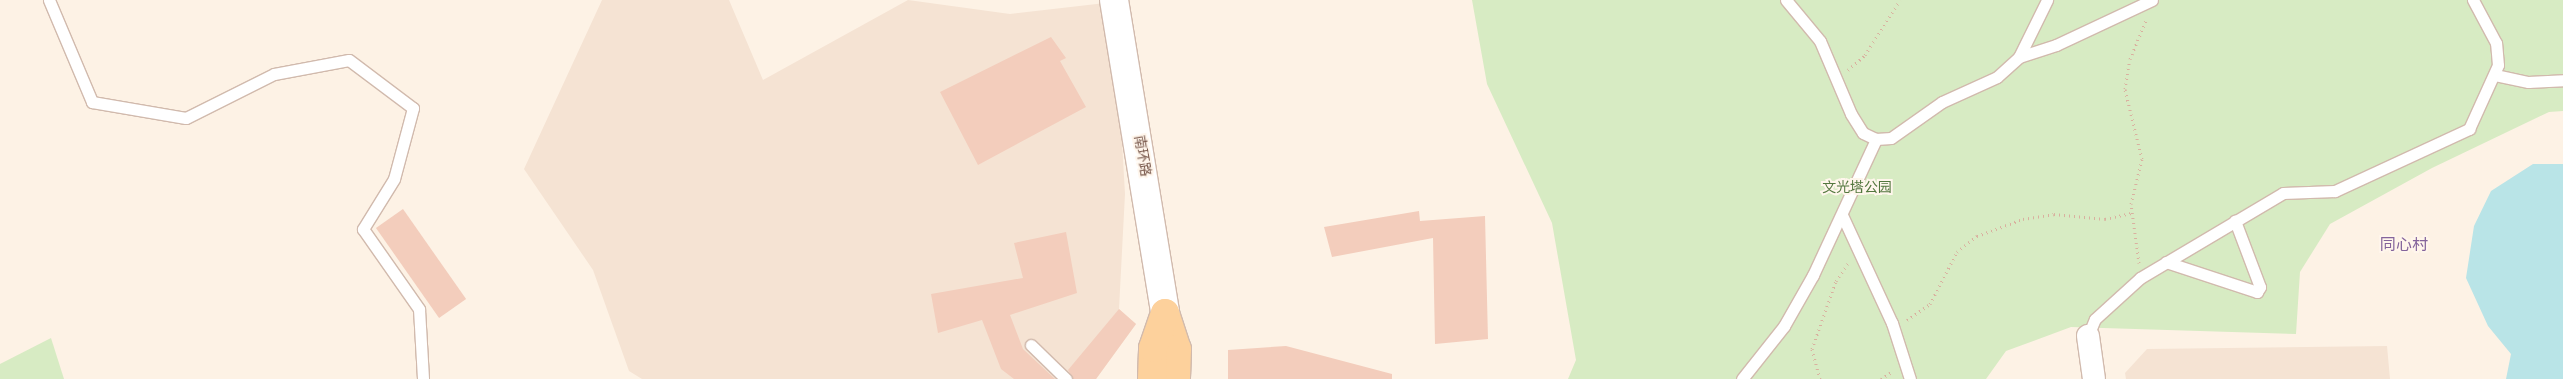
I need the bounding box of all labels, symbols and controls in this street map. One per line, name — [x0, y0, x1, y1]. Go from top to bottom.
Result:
street label: 南环路 — [1129, 134, 1153, 178]
park label: 文光塔公园 — [1822, 181, 1892, 197]
district label: 同心村 — [2380, 236, 2428, 256]

